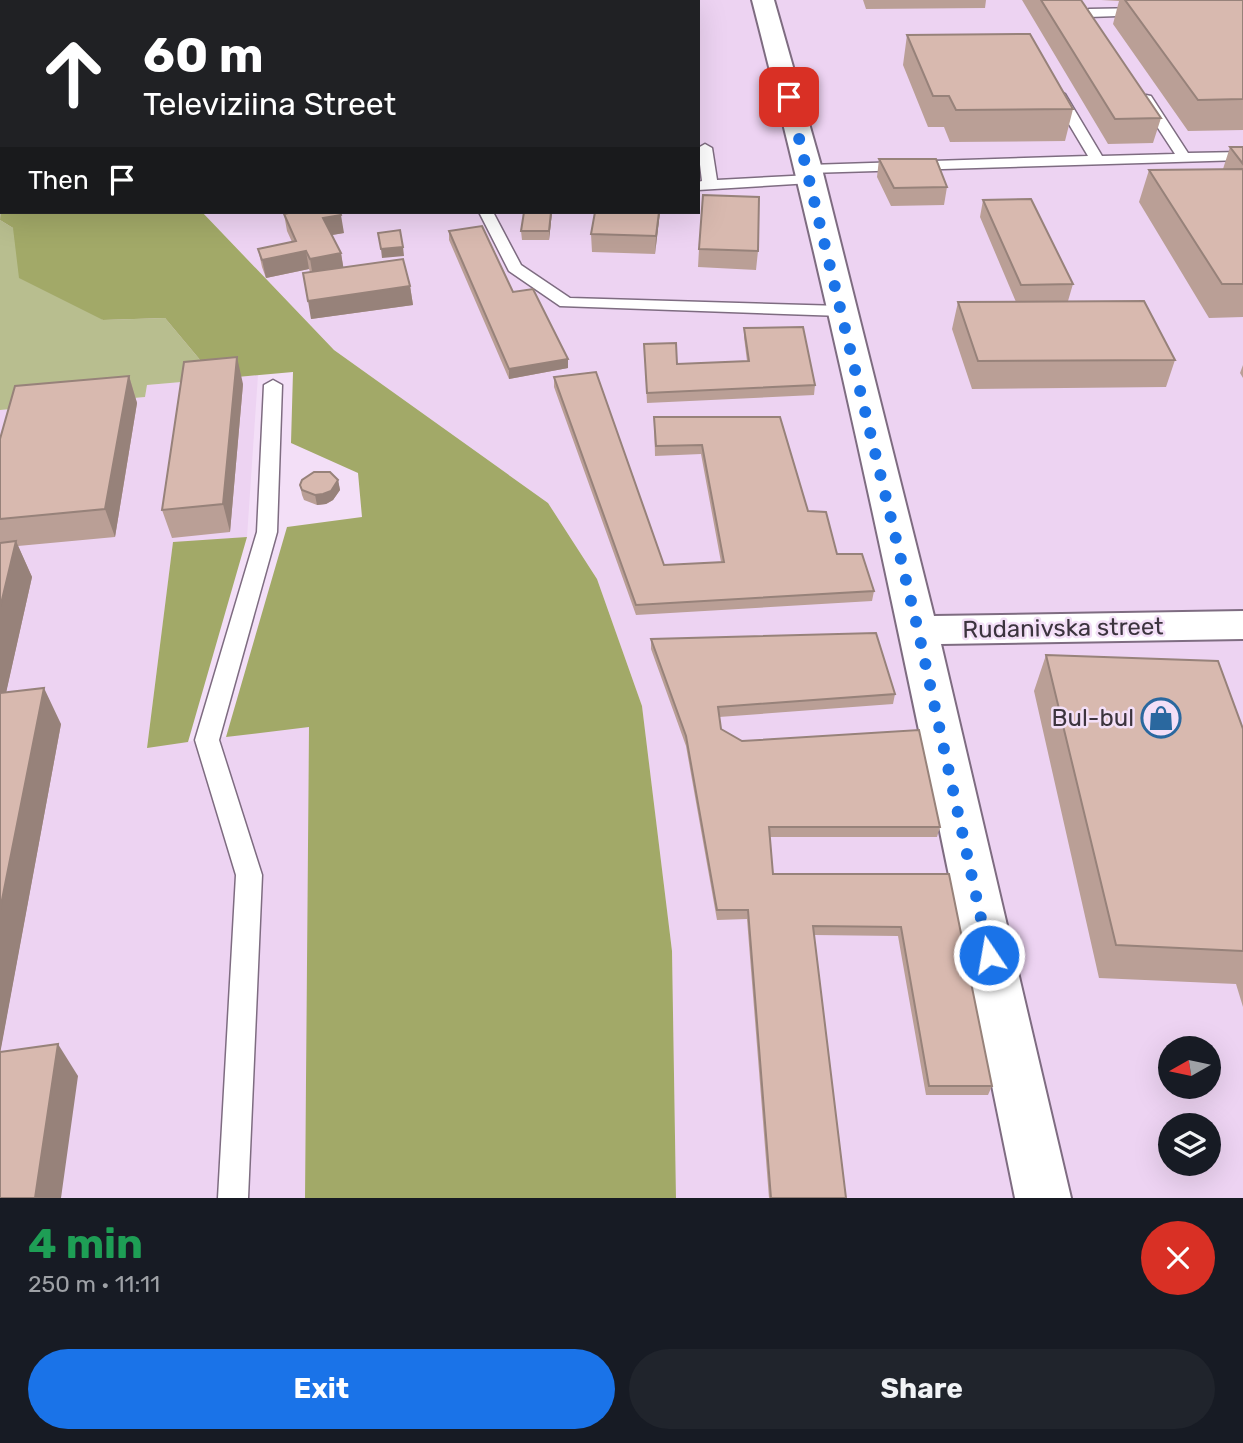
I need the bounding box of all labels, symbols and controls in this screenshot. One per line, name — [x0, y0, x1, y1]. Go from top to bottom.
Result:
text: 60 m — [143, 26, 264, 84]
icon: ahead — [28, 28, 119, 119]
pin — [759, 67, 819, 127]
icon: arrive — [770, 78, 808, 116]
text: Televiziina Street — [143, 85, 396, 123]
icon: arrive — [103, 161, 141, 199]
text: Then — [28, 165, 89, 196]
street label: Rudanivska street — [962, 612, 1164, 644]
shop icon: Bul-bul — [1140, 697, 1182, 739]
place label: Bul-bul — [1052, 704, 1134, 732]
position arrow — [952, 918, 1026, 992]
north arrow — [1158, 1036, 1222, 1099]
map controls — [1158, 1036, 1221, 1176]
button: layers — [1158, 1113, 1221, 1176]
text: 4 min — [28, 1219, 143, 1269]
button: close — [1141, 1221, 1215, 1295]
text: 250 m · 11:11 — [28, 1270, 160, 1298]
button: Exit — [28, 1349, 615, 1429]
button: Share — [629, 1349, 1215, 1429]

